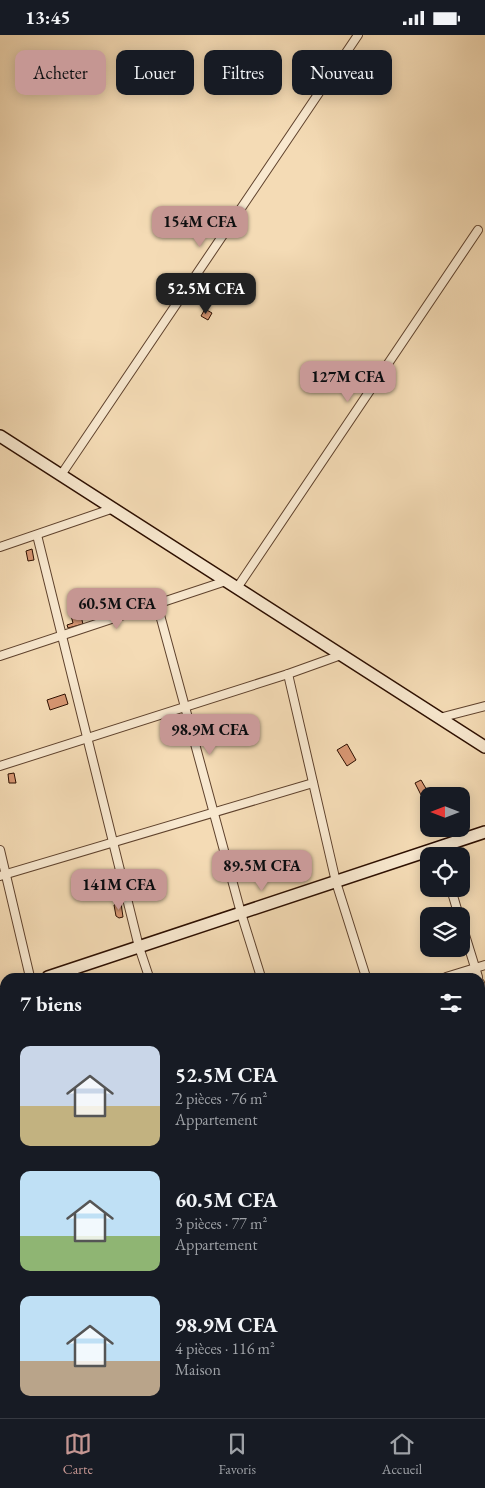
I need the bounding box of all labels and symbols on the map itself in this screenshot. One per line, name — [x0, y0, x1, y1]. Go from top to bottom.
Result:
pin: 154M CFA — [148, 205, 252, 248]
pin: 52.5M CFA — [149, 273, 263, 315]
pin: 127M CFA — [296, 361, 400, 403]
pin: 60.5M CFA — [60, 587, 174, 630]
pin: 98.9M CFA — [153, 713, 267, 756]
north arrow — [420, 787, 470, 837]
pin: 89.5M CFA — [205, 849, 319, 892]
pin: 141M CFA — [67, 869, 171, 911]

